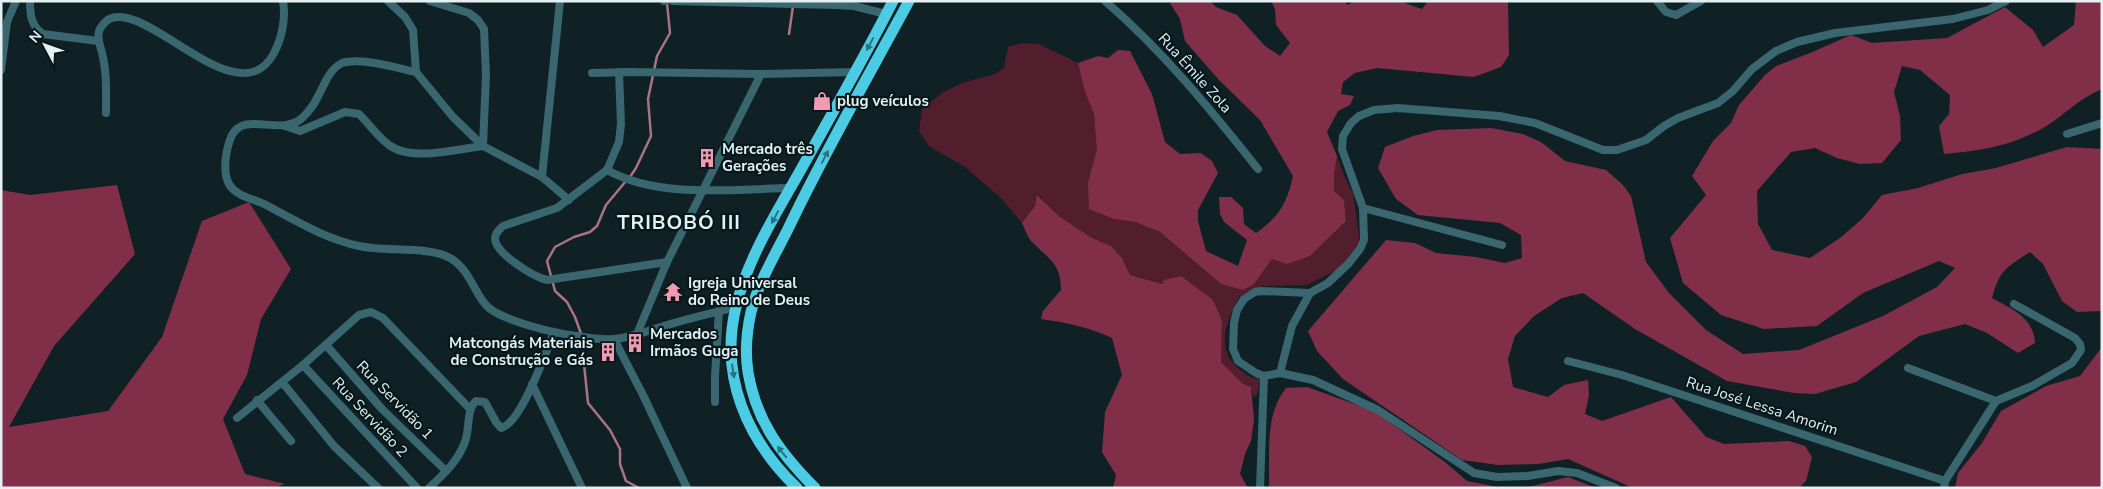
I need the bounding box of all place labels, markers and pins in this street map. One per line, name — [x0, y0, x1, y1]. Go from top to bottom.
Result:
shop icon: plug veículos — [811, 90, 833, 112]
place label: plug veículos — [837, 91, 929, 111]
place label: Mercado três Gerações — [722, 139, 813, 176]
building icon: Mercado três Gerações — [696, 147, 718, 169]
place label: Igreja Universal do Reino de Deus — [688, 273, 810, 310]
temple icon: Igreja Universal do Reino de Deus — [662, 281, 684, 303]
place label: Mercados Irmãos Guga — [650, 324, 738, 361]
building icon: Mercados Irmãos Guga — [624, 332, 646, 354]
place label: Matcongás Materiais de Construção e Gás — [449, 333, 593, 370]
building icon: Matcongás Materiais de Construção e Gás — [597, 341, 619, 363]

